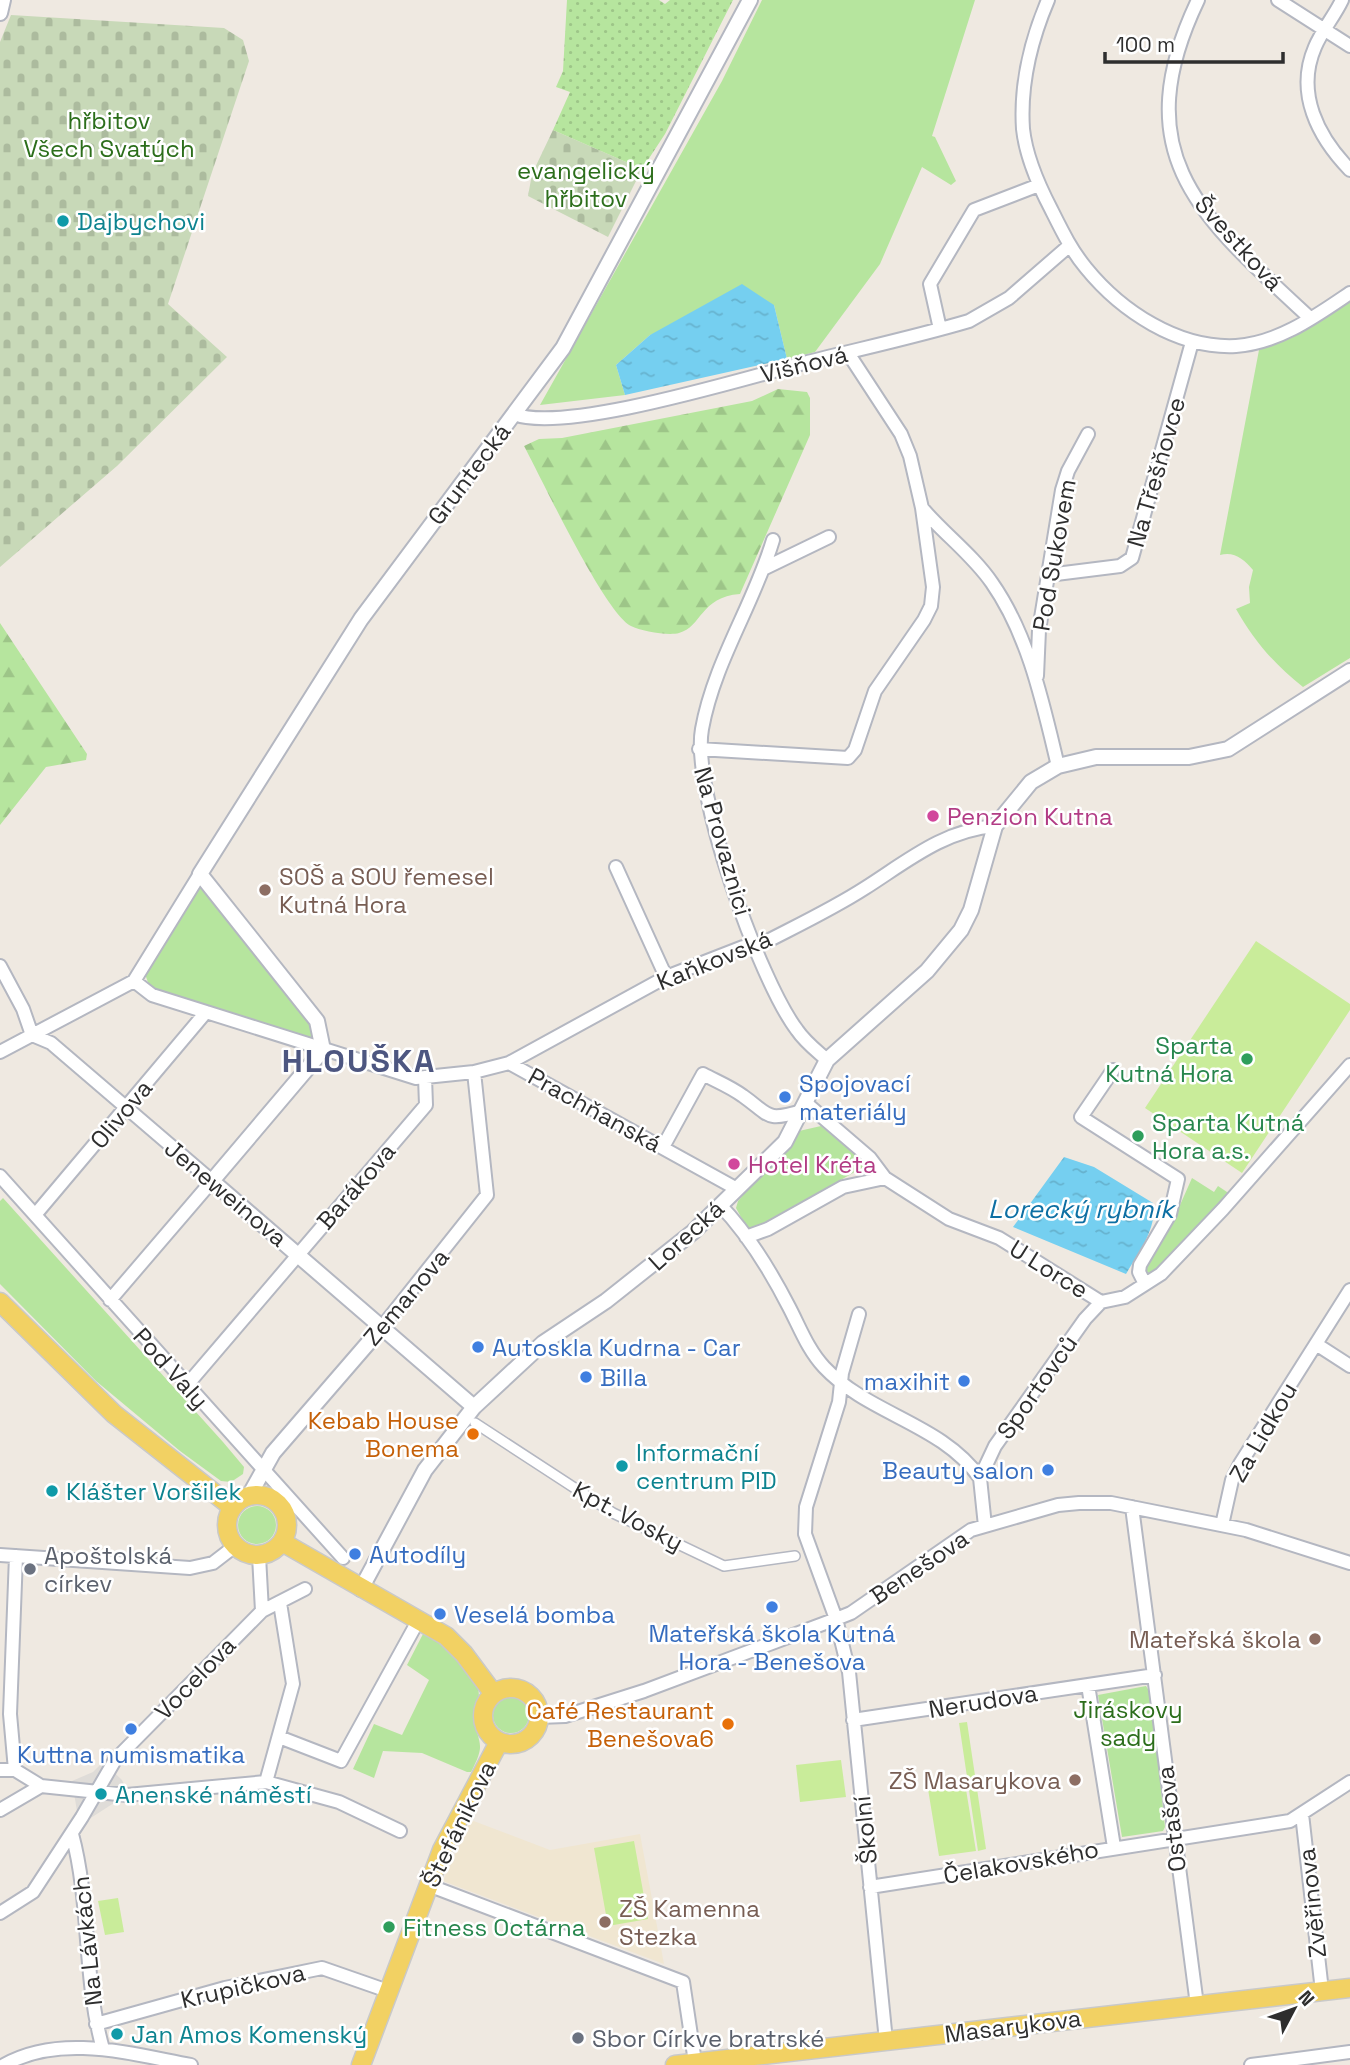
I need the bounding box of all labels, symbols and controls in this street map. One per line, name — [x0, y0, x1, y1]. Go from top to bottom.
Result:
scale bar — [1105, 21, 1284, 65]
text: 100 m — [1116, 31, 1175, 58]
park label: hřbitov Všech Svatých — [23, 105, 195, 164]
park label: evangelický hřbitov — [517, 155, 655, 214]
street label: Švestková — [1188, 189, 1290, 297]
place label: Dajbychovi — [77, 206, 205, 237]
marker: Dajbychovi — [55, 213, 71, 229]
street label: Višňová — [757, 338, 851, 390]
street label: Na Třešňovce — [1120, 393, 1192, 551]
street label: Gruntecká — [421, 417, 517, 531]
street label: Pod Sukovem — [1025, 477, 1083, 633]
street label: Na Provaznici — [687, 763, 759, 919]
place label: Penzion Kutna — [947, 801, 1113, 832]
marker: Penzion Kutna — [925, 808, 941, 824]
place label: SOŠ a SOU řemesel Kutná Hora — [279, 861, 494, 920]
marker: SOŠ a SOU řemesel Kutná Hora — [257, 882, 273, 898]
street label: Kaňkovská — [652, 923, 776, 997]
place label: Sparta Kutná Hora — [1105, 1030, 1233, 1089]
district label: HLOUŠKA — [282, 1041, 436, 1081]
marker: Sparta Kutná Hora — [1239, 1051, 1255, 1067]
street label: Prachňanská — [523, 1061, 667, 1160]
place label: Spojovací materiály — [799, 1068, 911, 1127]
street label: Olivova — [83, 1073, 159, 1155]
marker: Spojovací materiály — [777, 1089, 793, 1105]
place label: Sparta Kutná Hora a.s. — [1152, 1107, 1305, 1166]
marker: Sparta Kutná Hora a.s. — [1130, 1128, 1146, 1144]
street label: Jeneweinova — [158, 1133, 294, 1254]
street label: Barákova — [310, 1136, 402, 1236]
place label: Hotel Kréta — [748, 1149, 877, 1180]
marker: Hotel Kréta — [726, 1156, 742, 1172]
water label: Lorecký rybník — [988, 1192, 1177, 1226]
street label: Lorecká — [642, 1193, 731, 1277]
street label: U Lorce — [1004, 1233, 1094, 1305]
street label: Zemanova — [356, 1242, 456, 1352]
street label: Pod Valy — [127, 1321, 215, 1415]
street label: Sportovců — [990, 1329, 1084, 1445]
place label: Autoskla Kudrna - Car — [492, 1332, 741, 1363]
marker: Autoskla Kudrna - Car — [470, 1339, 486, 1355]
place label: Billa — [600, 1362, 648, 1393]
place label: maxihit — [864, 1366, 950, 1397]
marker: Billa — [578, 1369, 594, 1385]
marker: maxihit — [956, 1373, 972, 1389]
street label: Za Lidkou — [1222, 1377, 1304, 1487]
place label: Kebab House Bonema — [308, 1405, 459, 1464]
marker: Kebab House Bonema — [465, 1426, 481, 1442]
place label: Informační centrum PID — [636, 1437, 777, 1496]
place label: Beauty salon — [882, 1455, 1034, 1486]
marker: Informační centrum PID — [614, 1458, 630, 1474]
marker: Beauty salon — [1040, 1462, 1056, 1478]
street label: Kpt. Vosky — [567, 1474, 689, 1558]
place label: Klášter Voršilek — [66, 1476, 242, 1507]
marker: Klášter Voršilek — [44, 1483, 60, 1499]
street label: Benešova — [864, 1523, 974, 1611]
place label: Autodíly — [369, 1539, 466, 1570]
place label: Apoštolská církev — [44, 1540, 172, 1599]
marker: Autodíly — [347, 1546, 363, 1562]
marker: Apoštolská církev — [22, 1561, 38, 1577]
place label: Veselá bomba — [454, 1599, 615, 1630]
marker: Mateřská škola Kutná Hora - Benešova — [764, 1599, 780, 1615]
marker: Veselá bomba — [432, 1606, 448, 1622]
place label: Mateřská škola Kutná Hora - Benešova — [649, 1618, 896, 1677]
place label: Mateřská škola — [1129, 1624, 1301, 1655]
street label: Vocelova — [148, 1630, 242, 1726]
marker: Mateřská škola — [1307, 1631, 1323, 1647]
street label: Nerudova — [926, 1677, 1040, 1725]
park label: Jiráskovy sady — [1073, 1694, 1183, 1753]
place label: Café Restaurant Benešova6 — [526, 1695, 714, 1754]
marker: Café Restaurant Benešova6 — [720, 1716, 736, 1732]
marker: Kuttna numismatika — [123, 1721, 139, 1737]
place label: Kuttna numismatika — [17, 1739, 245, 1770]
street label: Štefánikova — [415, 1756, 503, 1892]
street label: Ostašova — [1149, 1764, 1193, 1874]
place label: ZŠ Masarykova — [889, 1765, 1061, 1796]
marker: ZŠ Masarykova — [1067, 1772, 1083, 1788]
place label: Anenské náměstí — [115, 1779, 312, 1810]
marker: Anenské náměstí — [93, 1786, 109, 1802]
street label: Školní — [846, 1794, 884, 1866]
street label: Čelakovského — [941, 1833, 1101, 1891]
street label: Zvěřinova — [1291, 1846, 1333, 1960]
street label: Na Lávkách — [65, 1875, 109, 2007]
place label: ZŠ Kamenna Stezka — [619, 1893, 760, 1952]
place label: Fitness Octárna — [403, 1912, 586, 1943]
marker: ZŠ Kamenna Stezka — [597, 1914, 613, 1930]
marker: Fitness Octárna — [381, 1919, 397, 1935]
street label: Krupičkova — [178, 1957, 309, 2015]
north arrow — [1259, 1974, 1329, 2044]
text: N — [1293, 1985, 1320, 2011]
street label: Masarykova — [943, 2002, 1083, 2050]
place label: Jan Amos Komenský — [131, 2019, 367, 2050]
place label: Sbor Církve bratrské — [592, 2023, 824, 2054]
marker: Jan Amos Komenský — [109, 2026, 125, 2042]
marker: Sbor Církve bratrské — [570, 2030, 586, 2046]

